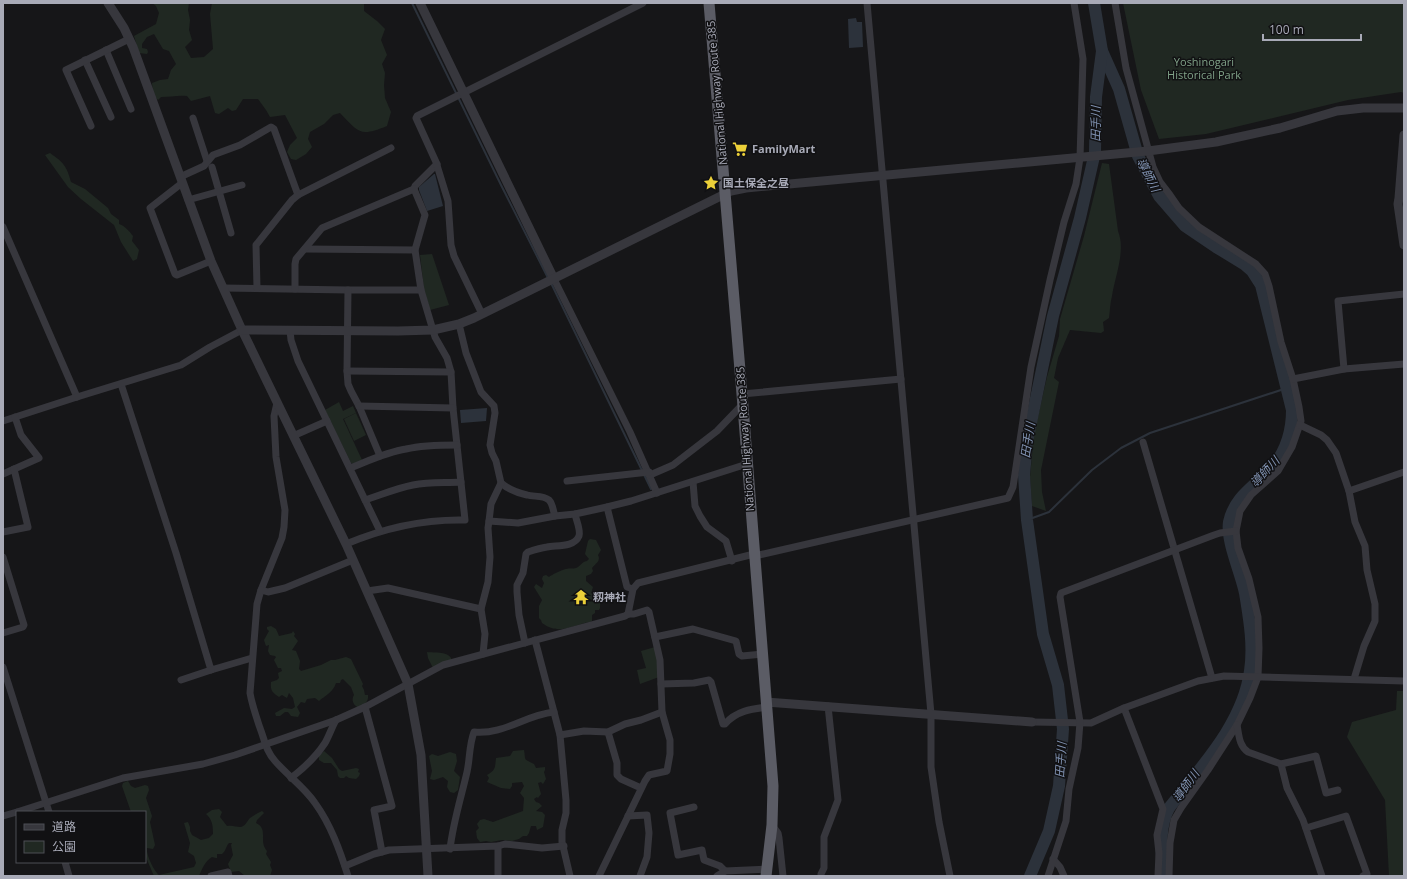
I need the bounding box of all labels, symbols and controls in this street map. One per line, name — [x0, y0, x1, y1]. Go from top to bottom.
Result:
scale bar — [1263, 16, 1361, 42]
street label: National Highway Route 385 — [703, 20, 730, 166]
text: 100 m — [1269, 21, 1304, 38]
park label: Yoshinogari Historical Park — [1167, 54, 1241, 82]
water label: 田手川 — [1087, 104, 1104, 142]
supermarket icon: FamilyMart — [731, 140, 749, 158]
place label: FamilyMart — [752, 141, 815, 156]
water label: 導師川 — [1133, 155, 1165, 196]
place icon: 国土保全之昼 — [702, 174, 720, 192]
place label: 国土保全之昼 — [723, 175, 789, 190]
street label: National Highway Route 385 — [732, 366, 757, 512]
water label: 田手川 — [1016, 419, 1039, 459]
water label: 導師川 — [1246, 451, 1284, 491]
temple icon: 籾神社 — [572, 588, 590, 606]
place label: 籾神社 — [593, 589, 626, 604]
water label: 田手川 — [1051, 739, 1070, 779]
water label: 導師川 — [1168, 765, 1204, 805]
legend — [16, 811, 146, 863]
text: 道路 — [52, 818, 76, 835]
text: 公園 — [52, 838, 76, 855]

